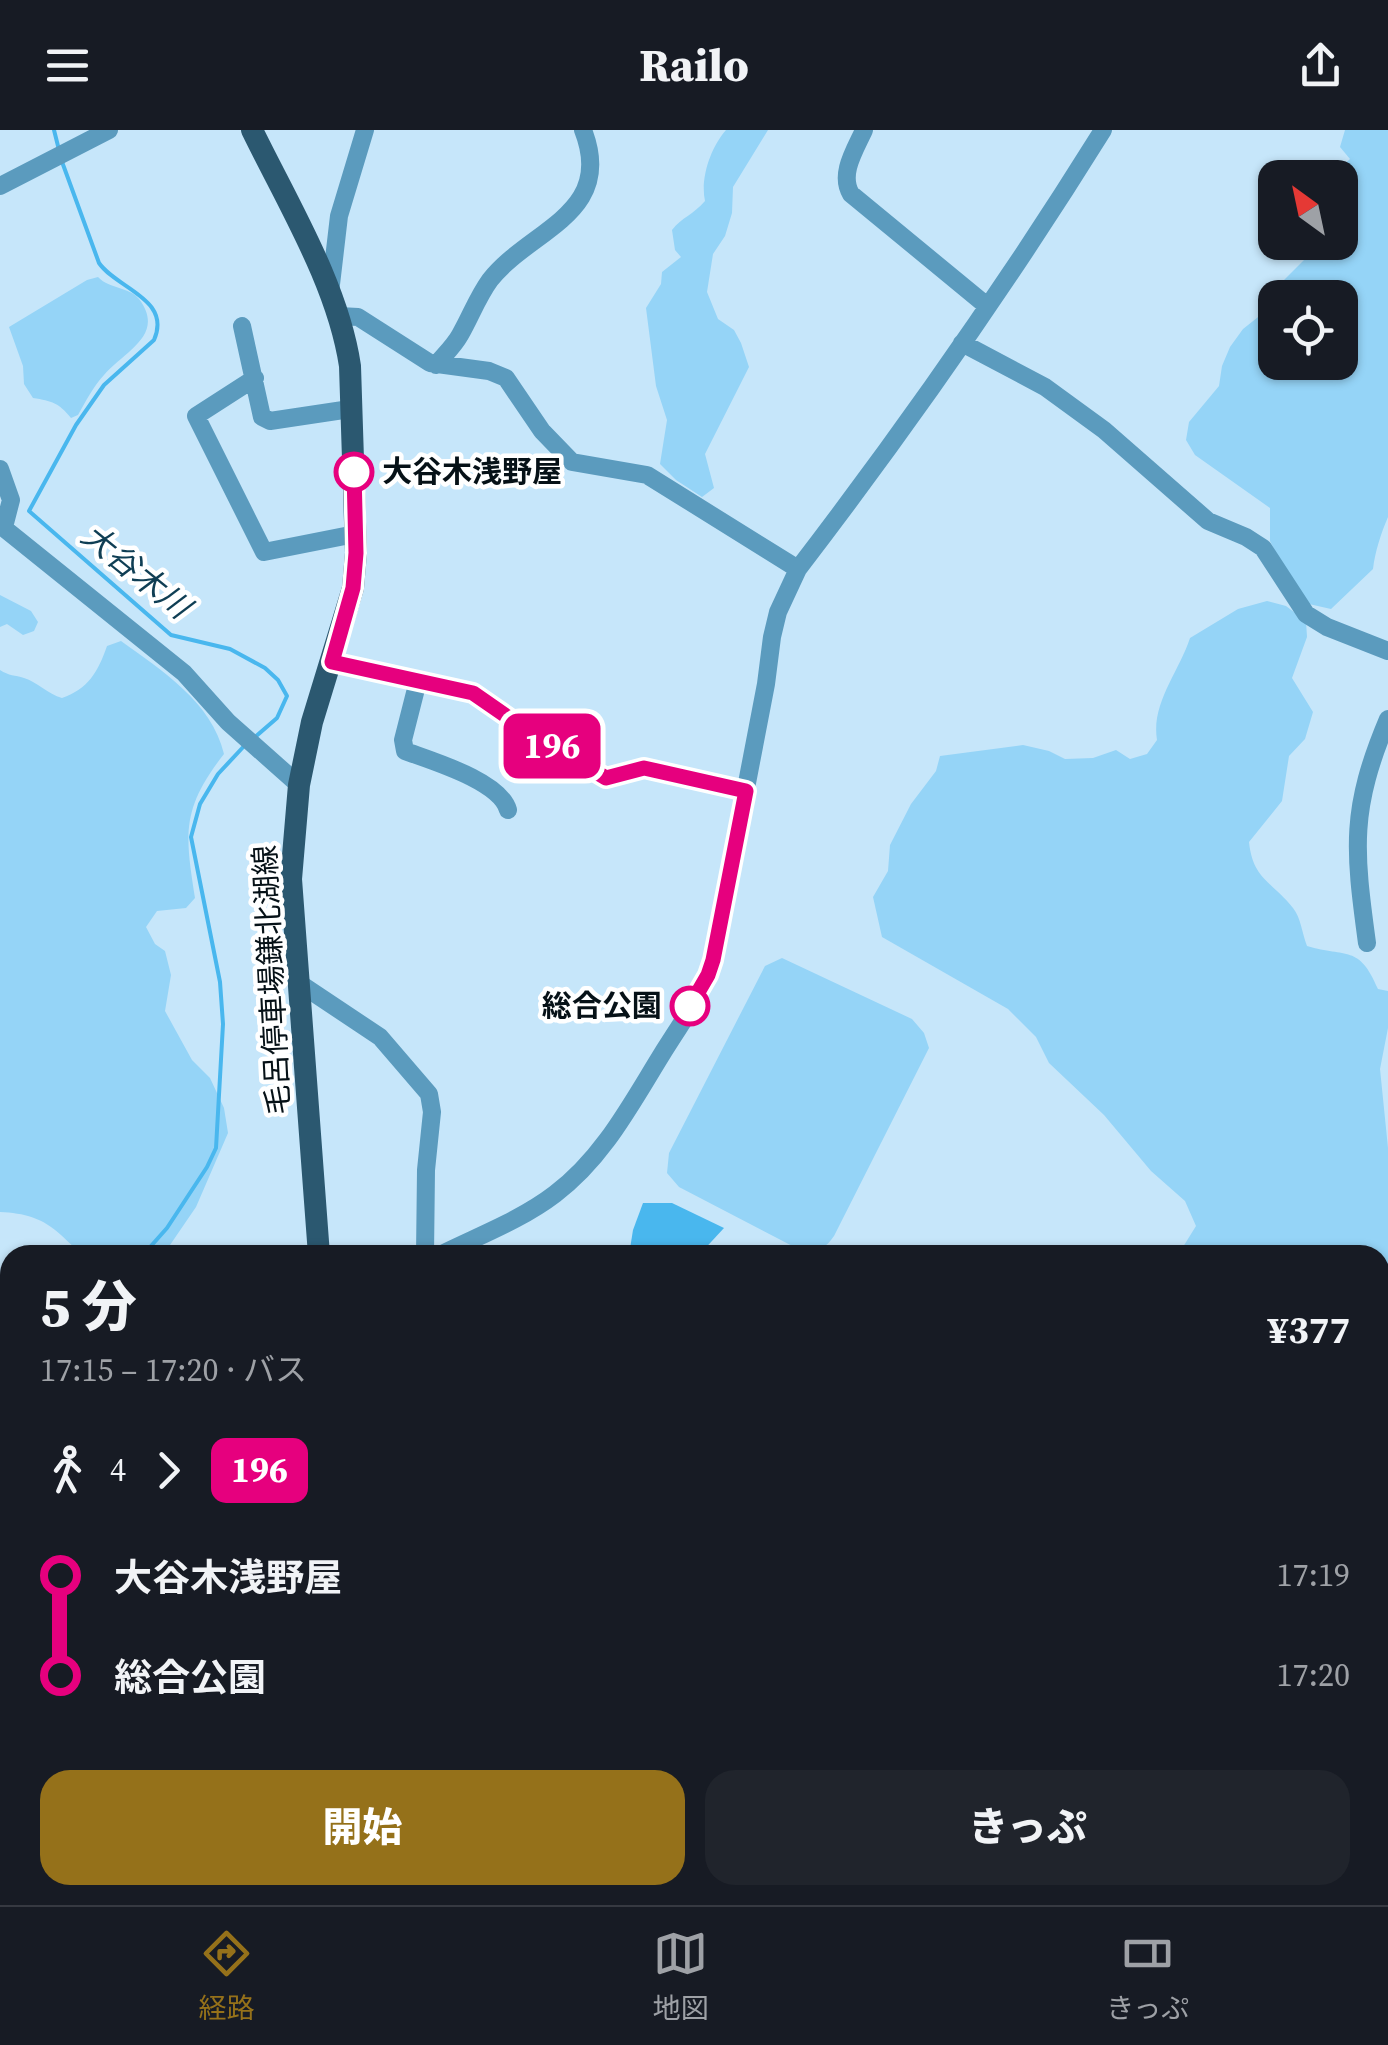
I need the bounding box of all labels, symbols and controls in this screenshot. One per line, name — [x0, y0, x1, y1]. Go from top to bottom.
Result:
text: Railo — [639, 34, 749, 96]
icon: menu — [40, 38, 95, 93]
icon: share — [1293, 38, 1348, 93]
north arrow — [1258, 160, 1358, 260]
map controls — [1258, 160, 1358, 380]
button: locate — [1258, 280, 1358, 380]
place label: 大谷木浅野屋 — [382, 451, 562, 492]
marker: 大谷木浅野屋 — [335, 453, 373, 491]
water label: 大谷木川 — [72, 514, 202, 630]
line badge: 196 — [494, 714, 610, 778]
text: 196 — [524, 722, 580, 770]
street label: 毛呂停車場鎌北湖線 — [244, 844, 299, 1116]
place label: 総合公園 — [542, 985, 662, 1026]
marker: 総合公園 — [671, 987, 709, 1025]
text: 5 分 — [40, 1269, 137, 1344]
text: ¥377 — [1268, 1304, 1350, 1356]
text: 17:15 – 17:20 · バス — [40, 1348, 307, 1392]
icon: walk — [40, 1443, 95, 1498]
icon: forward — [141, 1443, 196, 1498]
text: 196 — [231, 1446, 288, 1494]
text: 4 — [110, 1448, 126, 1492]
text: 大谷木浅野屋 — [114, 1552, 342, 1604]
text: 17:19 — [1276, 1553, 1350, 1597]
text: 総合公園 — [114, 1652, 266, 1704]
text: 17:20 — [1276, 1653, 1350, 1697]
button: 開始 — [40, 1770, 685, 1885]
button: きっぷ — [705, 1770, 1350, 1885]
tab: 経路 — [199, 1926, 255, 2027]
tab: 地図 — [653, 1926, 709, 2027]
tab: きっぷ — [1106, 1926, 1189, 2027]

